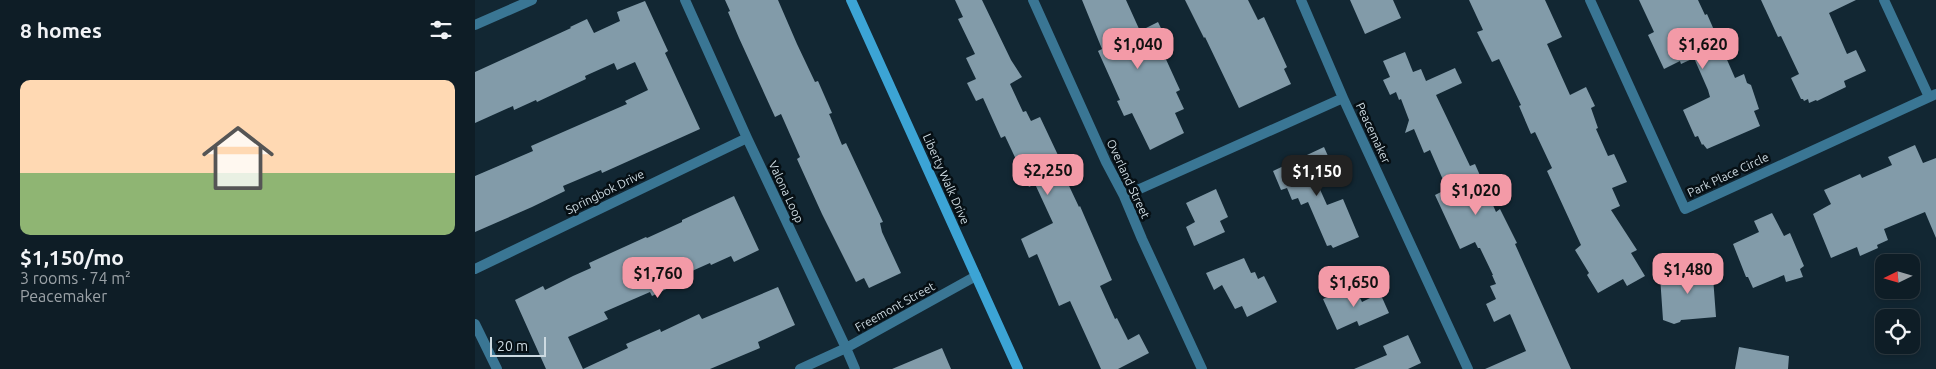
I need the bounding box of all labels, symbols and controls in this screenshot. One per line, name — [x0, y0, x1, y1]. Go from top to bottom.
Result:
icon: filters — [427, 16, 455, 44]
text: 8 homes — [20, 18, 102, 42]
pin: $1,040 — [1097, 28, 1179, 70]
pin: $1,620 — [1662, 28, 1744, 70]
text: $1,040 — [1113, 35, 1163, 53]
text: $1,620 — [1678, 35, 1728, 53]
street label: Peacemaker — [1354, 100, 1393, 166]
icon: home — [193, 113, 283, 203]
street label: Liberty Walk Drive — [921, 131, 972, 226]
street label: Overland Street — [1104, 137, 1153, 221]
street label: Park Place Circle — [1685, 150, 1770, 199]
pin: $2,250 — [1007, 154, 1089, 196]
pin: $1,150 — [1276, 154, 1358, 197]
street label: Valona Loop — [766, 159, 806, 225]
text: $2,250 — [1023, 161, 1073, 179]
text: $1,150 — [1292, 162, 1342, 180]
street label: Springbok Drive — [563, 167, 646, 216]
pin: $1,020 — [1435, 174, 1517, 216]
text: $1,020 — [1451, 181, 1501, 199]
text: $1,150/mo — [20, 245, 124, 269]
pin: $1,480 — [1647, 252, 1729, 295]
north arrow — [1875, 254, 1920, 299]
map controls — [1875, 254, 1920, 354]
pin: $1,760 — [617, 256, 699, 299]
text: $1,480 — [1663, 260, 1713, 278]
text: $1,760 — [633, 264, 683, 282]
pin: $1,650 — [1313, 266, 1395, 308]
text: 3 rooms · 74 m² — [20, 269, 131, 287]
text: $1,650 — [1329, 273, 1379, 291]
street label: Freemont Street — [853, 279, 937, 334]
text: Peacemaker — [20, 287, 107, 305]
button: locate — [1875, 309, 1920, 354]
scale bar — [490, 334, 546, 357]
text: 20 m — [497, 338, 528, 354]

